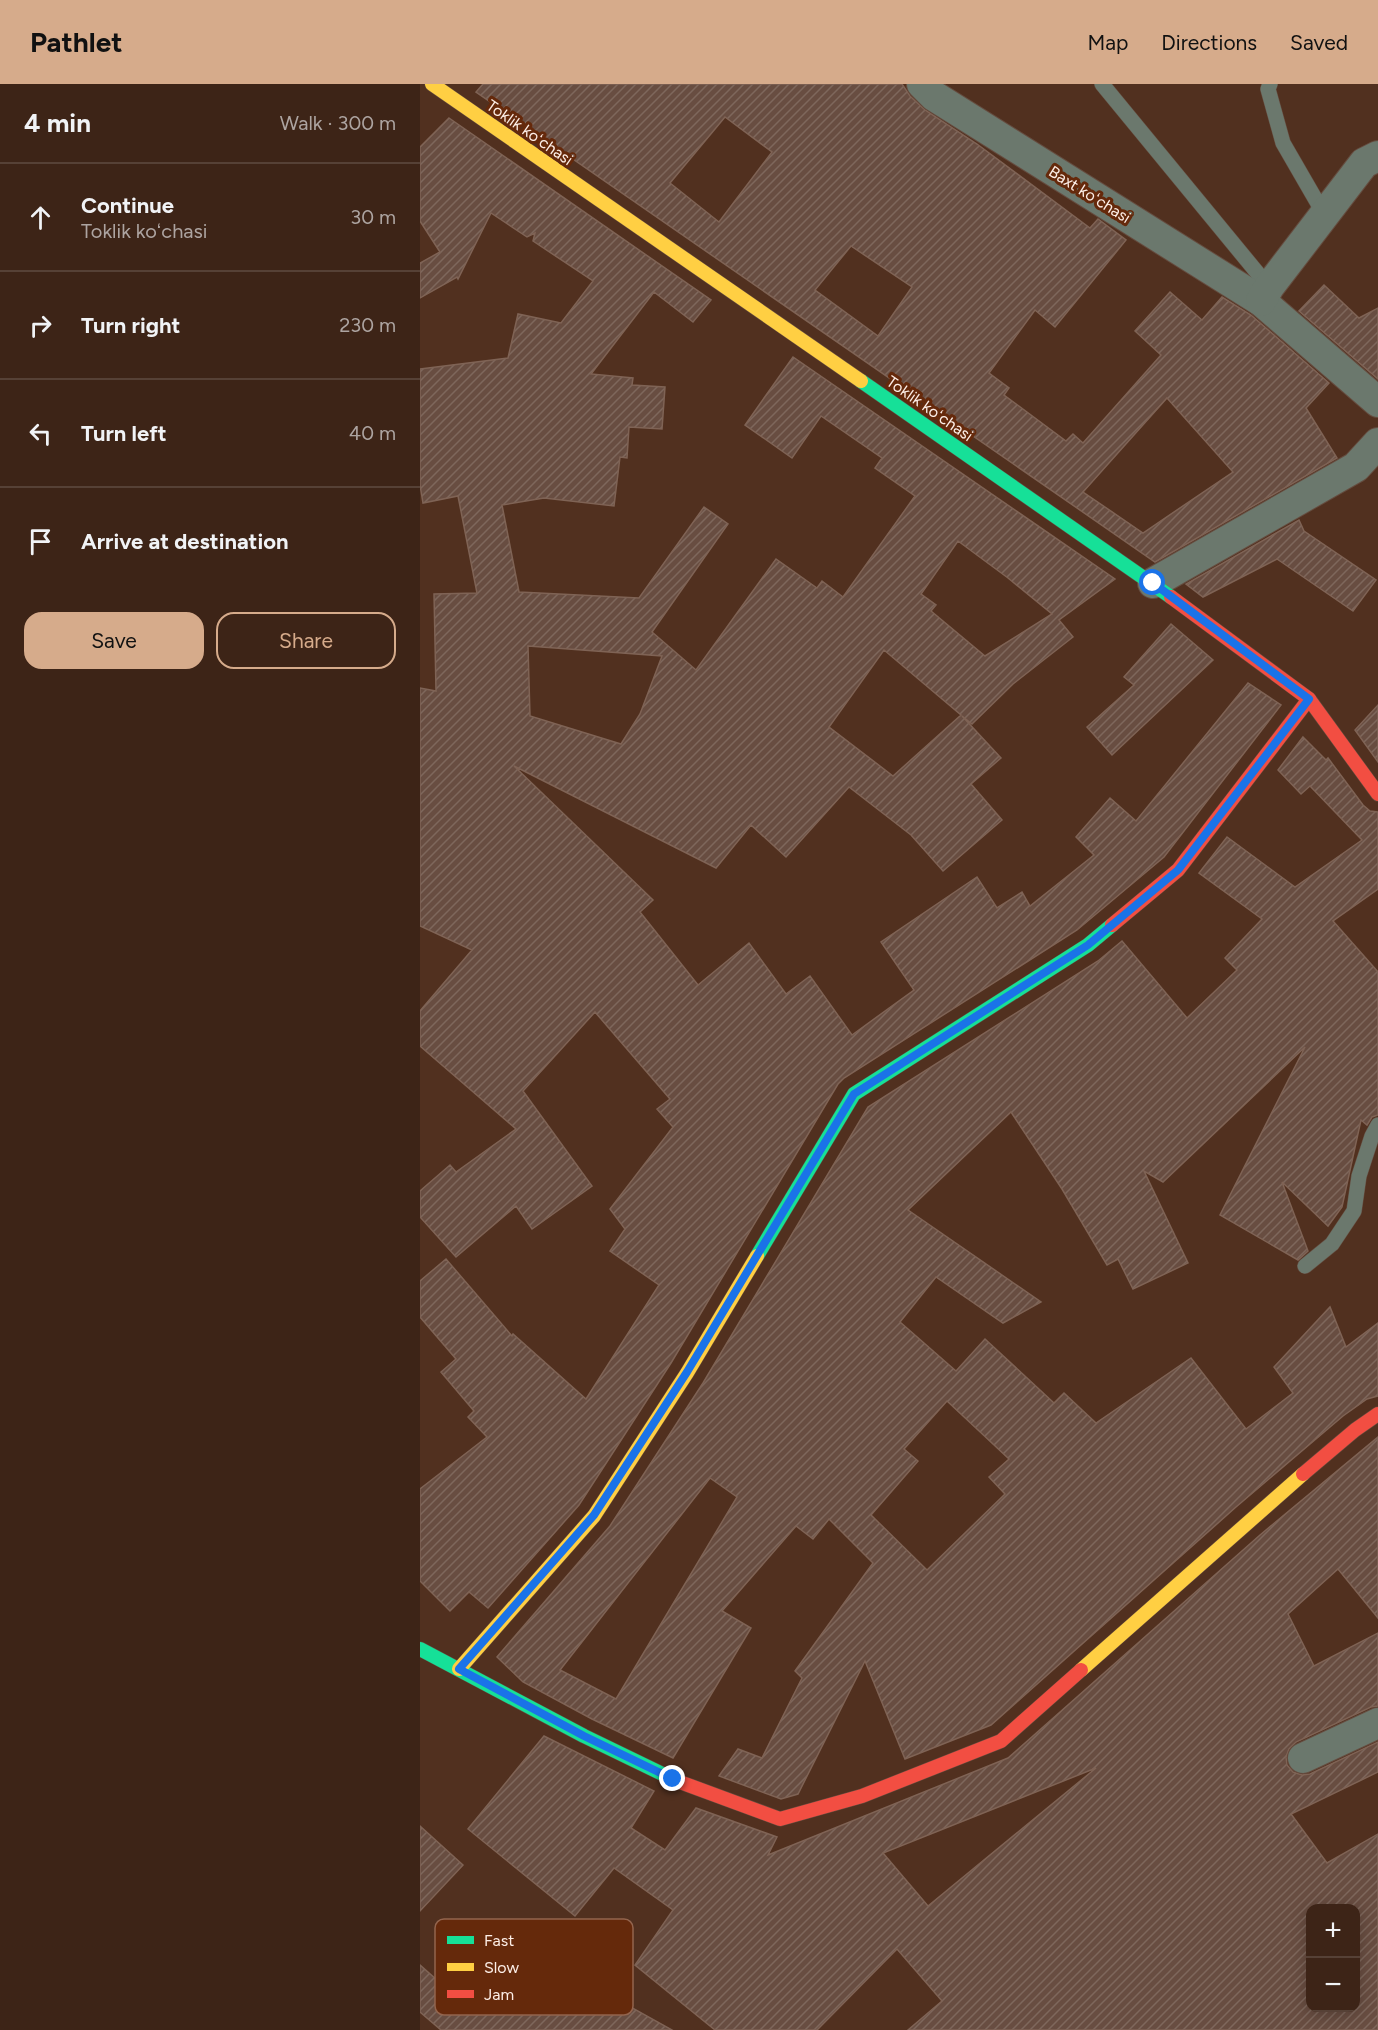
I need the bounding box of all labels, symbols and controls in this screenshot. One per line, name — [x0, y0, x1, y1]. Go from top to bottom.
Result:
text: Pathlet — [30, 25, 122, 59]
text: Map — [1087, 30, 1128, 55]
text: Directions — [1161, 30, 1257, 55]
text: Saved — [1290, 30, 1348, 55]
street label: Toklik koʻchasi — [483, 96, 577, 169]
text: 4 min — [24, 107, 91, 139]
text: Walk · 300 m — [280, 111, 396, 135]
street label: Baxt koʻchasi — [1045, 162, 1134, 227]
text: Continue — [81, 192, 174, 219]
icon: ahead — [24, 201, 57, 234]
text: 30 m — [350, 205, 396, 229]
text: Toklik koʻchasi — [81, 219, 207, 243]
icon: right — [24, 309, 57, 342]
text: Turn right — [81, 312, 180, 339]
text: 230 m — [339, 313, 396, 337]
street label: Toklik koʻchasi — [883, 372, 977, 445]
icon: left — [24, 417, 57, 450]
text: Turn left — [81, 420, 167, 447]
text: 40 m — [349, 421, 396, 445]
icon: arrive — [24, 525, 57, 558]
text: Arrive at destination — [81, 528, 289, 555]
route start — [1139, 569, 1165, 595]
button: Save — [24, 612, 204, 669]
button: Share — [216, 612, 396, 669]
route end — [659, 1765, 685, 1791]
map controls — [1306, 1904, 1360, 2012]
button: + — [1306, 1904, 1360, 1958]
legend — [435, 1919, 633, 2015]
text: Fast — [484, 1931, 514, 1950]
text: Slow — [484, 1958, 519, 1977]
button: − — [1306, 1958, 1360, 2012]
text: Jam — [484, 1985, 514, 2004]

